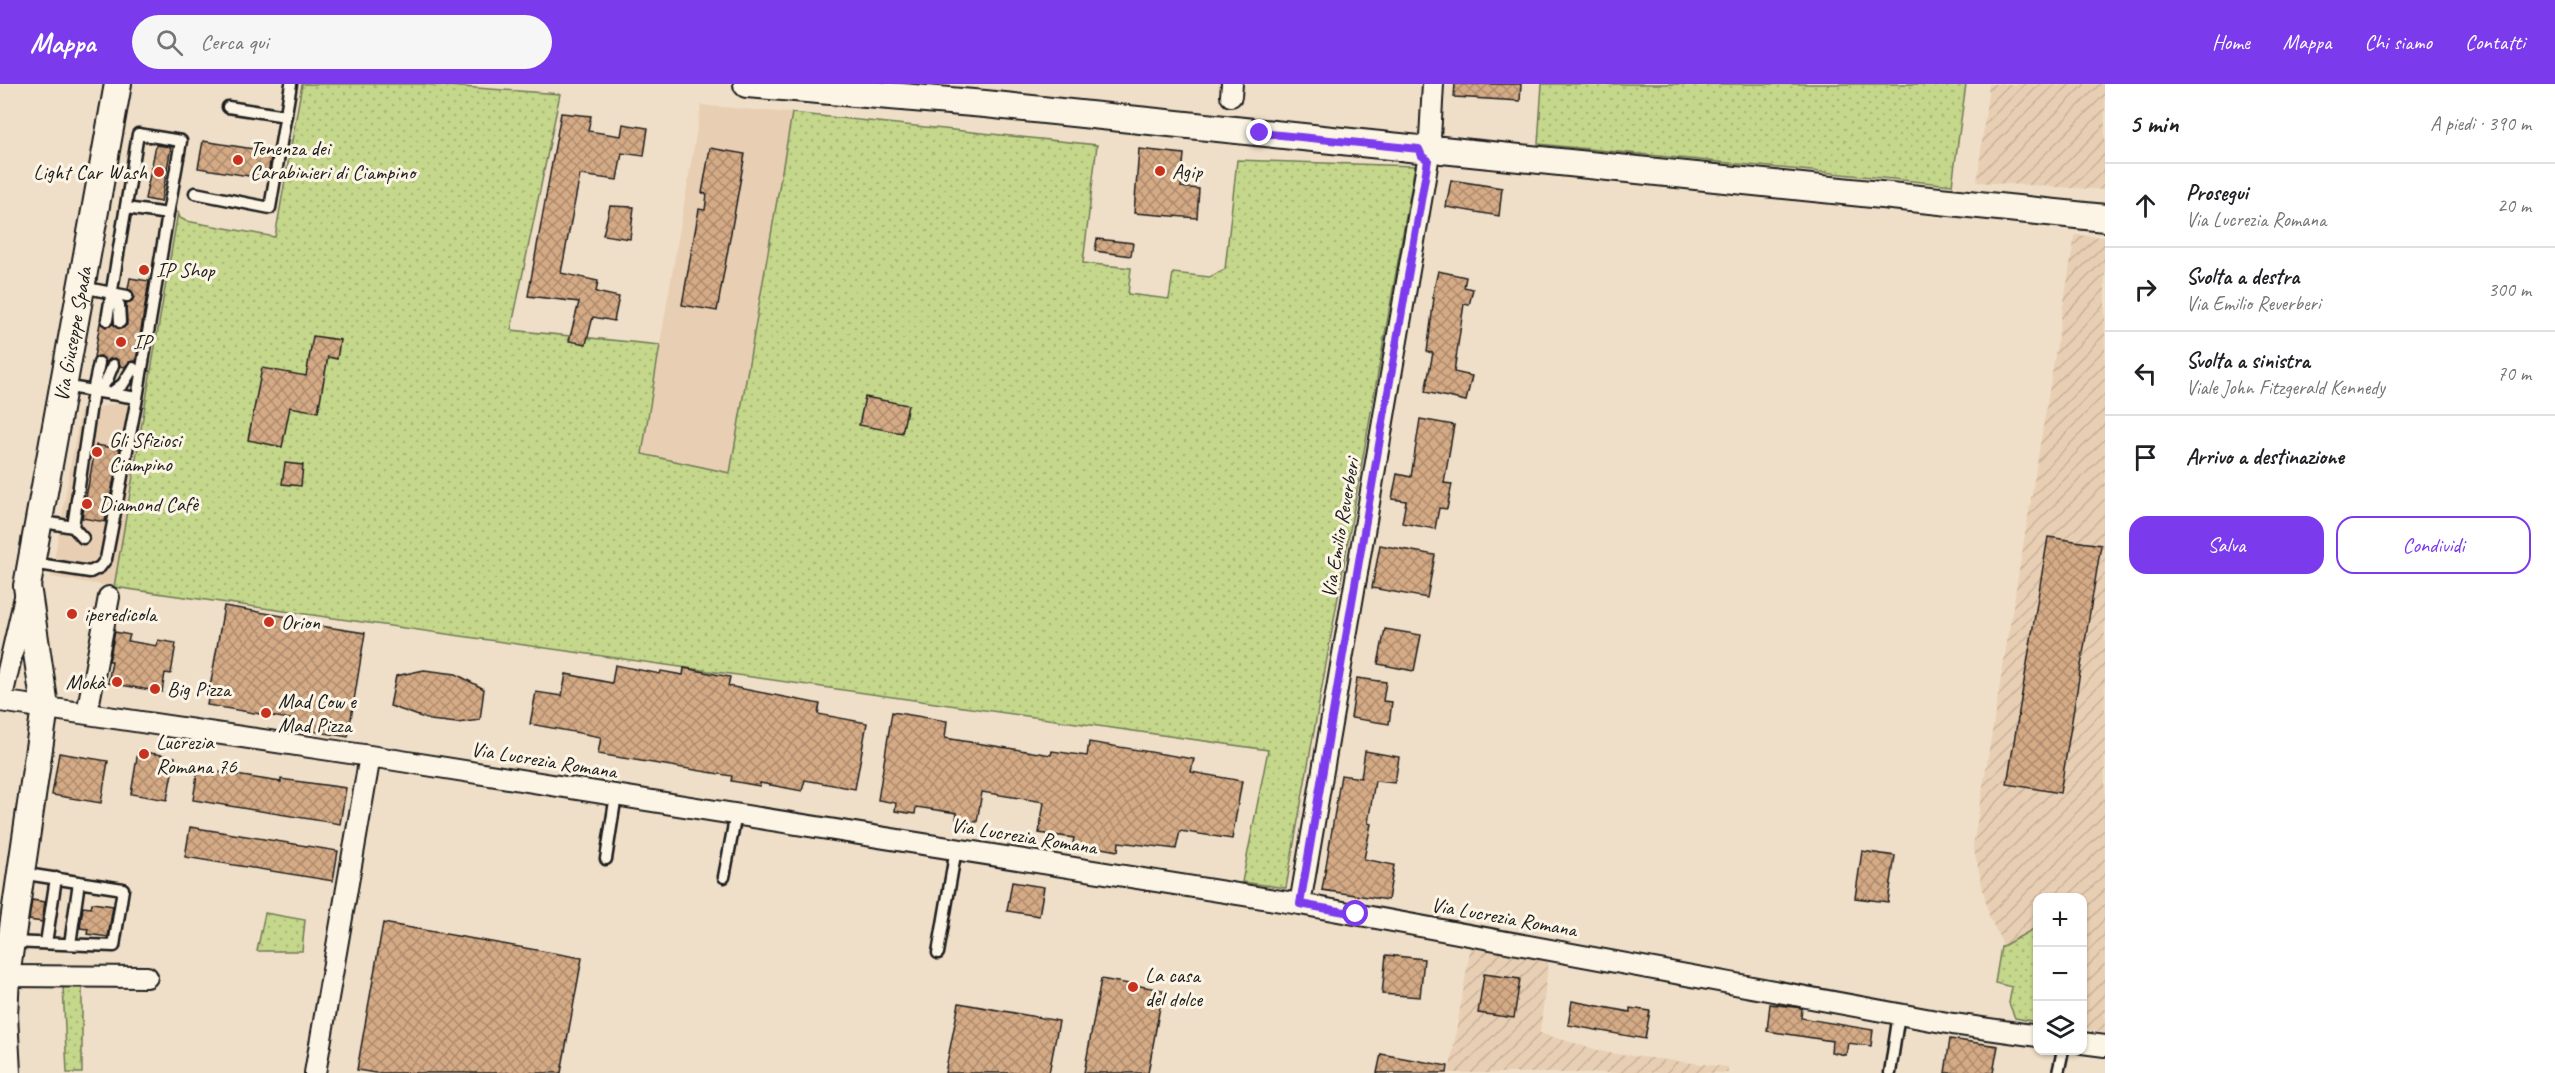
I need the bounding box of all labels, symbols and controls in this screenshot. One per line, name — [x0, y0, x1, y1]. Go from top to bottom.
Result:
search box — [132, 15, 552, 69]
text: Mappa — [30, 25, 96, 60]
icon: search — [153, 26, 186, 59]
text: Cerca qui — [201, 28, 268, 56]
text: Home — [2212, 29, 2250, 55]
text: Mappa — [2283, 29, 2331, 55]
text: Chi siamo — [2364, 29, 2432, 55]
text: Contatti — [2465, 29, 2525, 55]
text: 5 min — [2129, 107, 2178, 140]
text: A piedi · 390 m — [2430, 111, 2531, 136]
route end — [1246, 119, 1272, 145]
place label: Tenenza dei Carabinieri di Ciampino — [250, 135, 418, 185]
marker: Tenenza dei Carabinieri di Ciampino — [231, 153, 245, 167]
place label: Agip — [1172, 158, 1203, 184]
place label: Light Car Wash — [33, 159, 147, 185]
marker: Agip — [1153, 164, 1167, 178]
marker: Light Car Wash — [152, 165, 166, 179]
text: Prosegui — [2186, 179, 2248, 207]
icon: ahead — [2129, 189, 2162, 222]
text: 20 m — [2497, 193, 2531, 218]
text: Via Lucrezia Romana — [2186, 207, 2326, 232]
place label: IP Shop — [156, 257, 216, 283]
marker: IP Shop — [137, 263, 151, 277]
text: Svolta a destra — [2186, 263, 2299, 291]
street label: Via Giuseppe Spada — [48, 264, 98, 404]
icon: right — [2129, 273, 2162, 306]
text: 300 m — [2488, 277, 2531, 302]
text: Via Emilio Reverberi — [2186, 291, 2320, 316]
place label: IP — [133, 329, 154, 355]
marker: IP — [114, 335, 128, 349]
text: Svolta a sinistra — [2186, 347, 2310, 375]
icon: left — [2129, 357, 2162, 390]
text: 70 m — [2497, 361, 2531, 386]
text: Viale John Fitzgerald Kennedy — [2186, 375, 2385, 400]
place label: Gli Sfiziosi Ciampino — [109, 427, 184, 477]
icon: arrive — [2129, 441, 2162, 474]
text: Arrivo a destinazione — [2186, 443, 2344, 471]
marker: Gli Sfiziosi Ciampino — [90, 445, 104, 459]
street label: Via Emilio Reverberi — [1315, 453, 1366, 600]
place label: Diamond Cafè — [99, 491, 200, 517]
marker: Diamond Cafè — [80, 497, 94, 511]
button: Salva — [2129, 516, 2324, 574]
button: Condividi — [2336, 516, 2531, 574]
place label: iperedicola — [84, 601, 159, 627]
marker: iperedicola — [65, 607, 79, 621]
place label: Orion — [281, 609, 320, 635]
marker: Orion — [262, 615, 276, 629]
place label: Mokà — [66, 669, 107, 695]
marker: Mokà — [110, 675, 124, 689]
place label: Big Pizza — [167, 676, 233, 702]
marker: Big Pizza — [148, 682, 162, 696]
place label: Mad Cow e Mad Pizza — [278, 688, 357, 738]
marker: Mad Cow e Mad Pizza — [259, 706, 273, 720]
place label: Lucrezia Romana 76 — [156, 729, 237, 779]
street label: Via Lucrezia Romana — [469, 736, 621, 785]
marker: Lucrezia Romana 76 — [137, 747, 151, 761]
street label: Via Lucrezia Romana — [949, 812, 1101, 861]
street label: Via Lucrezia Romana — [1429, 891, 1581, 943]
map controls — [2033, 893, 2087, 1055]
button: + — [2033, 893, 2087, 947]
route start — [1342, 900, 1368, 926]
button: − — [2033, 947, 2087, 1001]
place label: La casa del dolce — [1145, 962, 1203, 1012]
marker: La casa del dolce — [1126, 980, 1140, 994]
button: layers — [2033, 1001, 2087, 1055]

